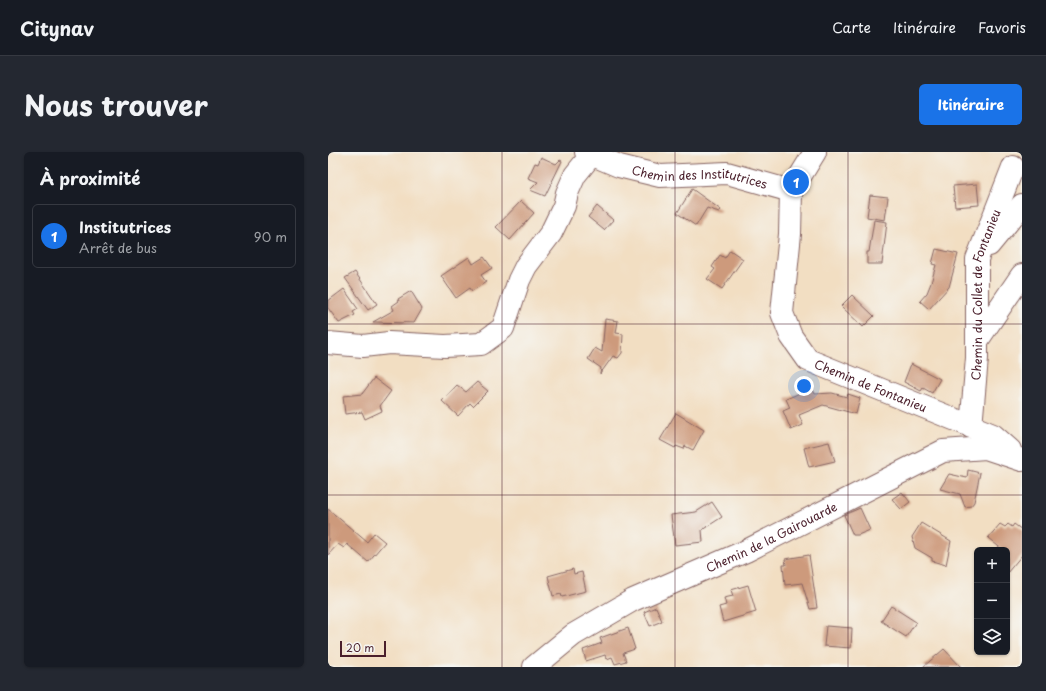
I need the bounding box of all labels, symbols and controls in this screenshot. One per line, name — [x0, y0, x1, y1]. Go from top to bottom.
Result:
text: Citynav — [20, 14, 94, 42]
text: Carte — [832, 17, 871, 38]
text: Itinéraire — [893, 17, 956, 38]
text: Favoris — [978, 17, 1026, 38]
text: Nous trouver — [24, 83, 208, 126]
button: Itinéraire — [919, 84, 1022, 125]
street label: Chemin des Institutrices — [630, 160, 770, 193]
text: À proximité — [40, 165, 140, 191]
pin: 1 — [783, 167, 809, 197]
street label: Chemin du Collet de Fontanieu — [966, 206, 1005, 381]
text: Institutrices — [79, 215, 171, 238]
text: 1 — [51, 227, 57, 246]
text: 90 m — [254, 227, 287, 246]
text: Arrêt de bus — [79, 238, 157, 257]
street label: Chemin de Fontanieu — [812, 355, 930, 416]
your location — [794, 376, 814, 396]
street label: Chemin de la Gairouarde — [703, 497, 840, 576]
map controls — [974, 547, 1010, 655]
button: + — [974, 547, 1010, 583]
button: − — [974, 583, 1010, 619]
button: layers — [974, 619, 1010, 655]
scale bar — [340, 639, 386, 658]
text: 20 m — [346, 639, 374, 656]

